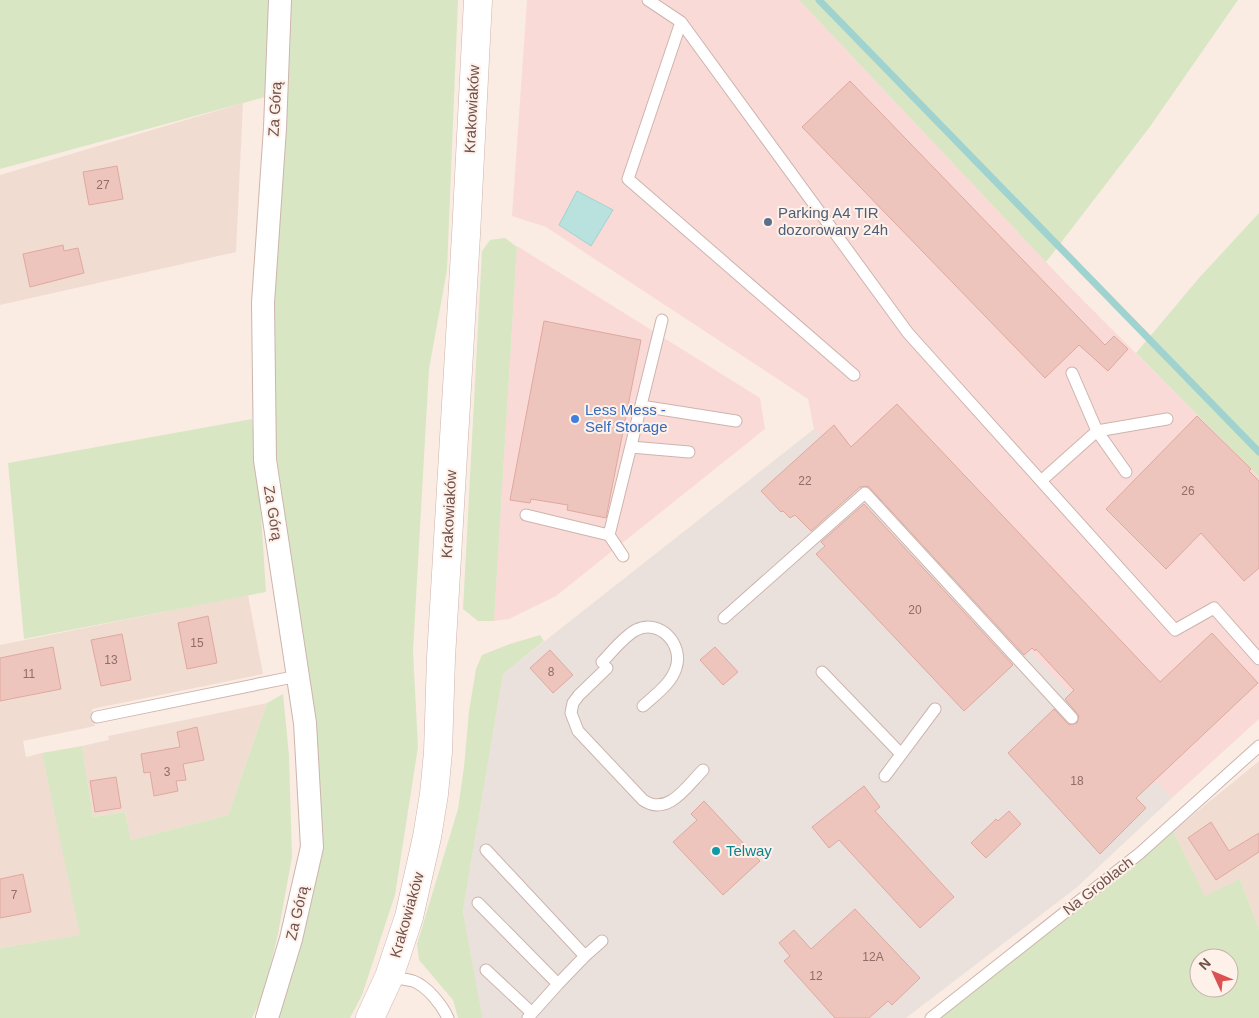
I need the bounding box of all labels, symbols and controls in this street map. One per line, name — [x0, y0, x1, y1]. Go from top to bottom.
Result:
street label: Krakowiaków — [461, 64, 482, 154]
street label: Za Górą — [265, 80, 284, 137]
house number: 27 — [96, 178, 110, 192]
place label: Parking A4 TIR dozorowany 24h — [778, 204, 888, 238]
marker: Parking A4 TIR dozorowany 24h — [762, 216, 774, 228]
place label: Less Mess - Self Storage — [585, 401, 668, 435]
marker: Less Mess - Self Storage — [569, 413, 581, 425]
street label: Krakowiaków — [438, 469, 459, 559]
house number: 22 — [798, 474, 812, 488]
street label: Za Górą — [261, 484, 286, 542]
house number: 26 — [1181, 484, 1195, 498]
house number: 20 — [908, 603, 922, 617]
house number: 15 — [190, 636, 204, 650]
house number: 13 — [104, 653, 118, 667]
house number: 8 — [548, 665, 555, 679]
house number: 11 — [23, 667, 36, 681]
house number: 3 — [164, 765, 171, 779]
house number: 18 — [1070, 774, 1084, 788]
place label: Telway — [726, 842, 772, 859]
marker: Telway — [710, 845, 722, 857]
street label: Na Groblach — [1059, 853, 1136, 918]
street label: Krakowiaków — [386, 870, 427, 960]
street label: Za Górą — [282, 884, 311, 942]
house number: 7 — [11, 888, 18, 902]
north arrow — [1189, 948, 1239, 998]
house number: 12A — [862, 950, 884, 964]
text: N — [1195, 955, 1214, 973]
house number: 12 — [809, 969, 823, 983]

